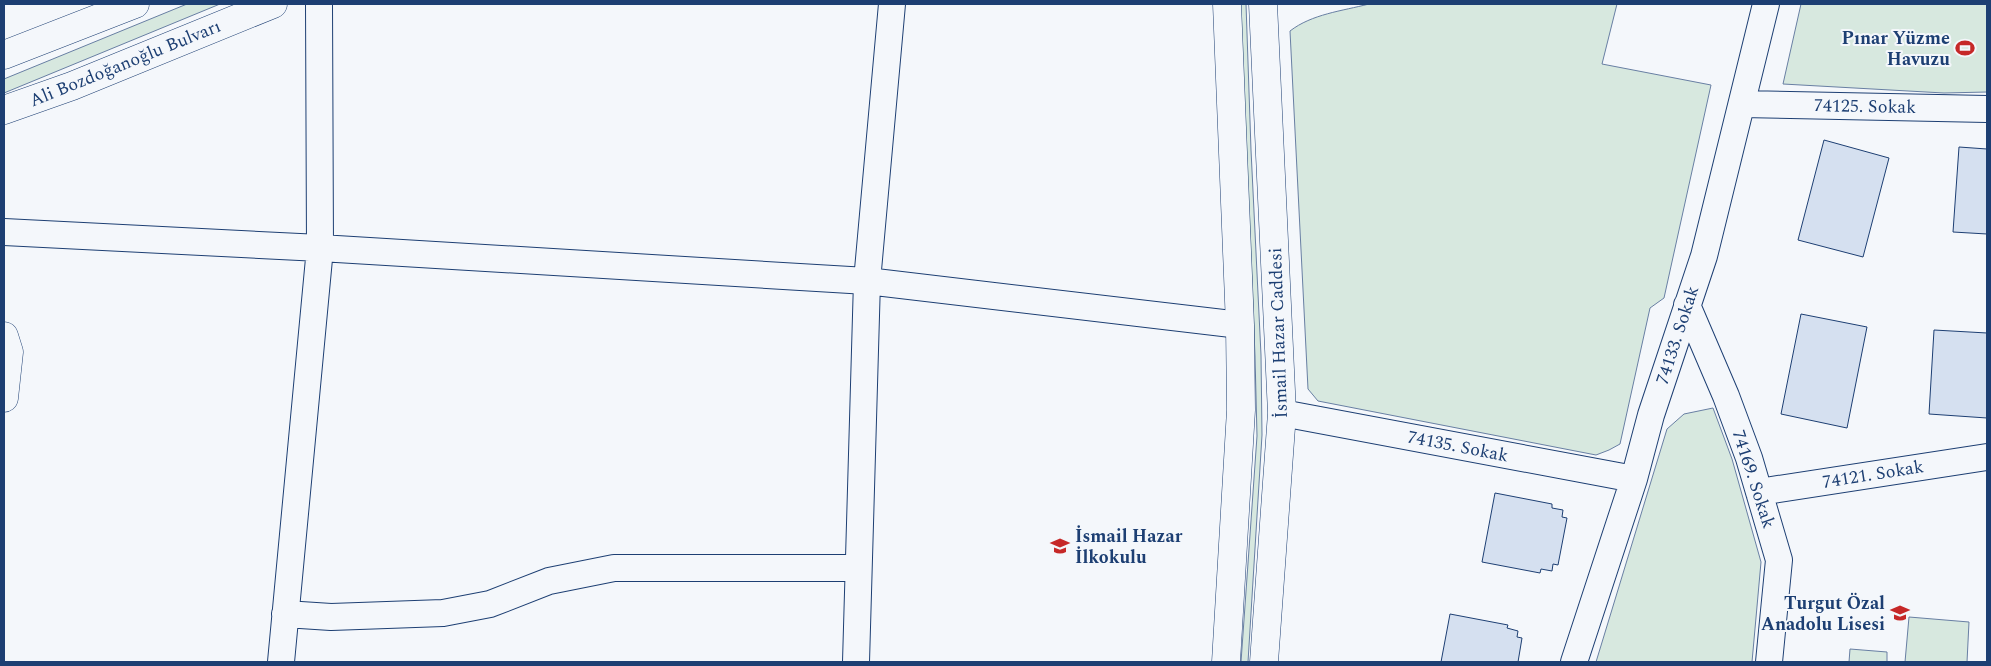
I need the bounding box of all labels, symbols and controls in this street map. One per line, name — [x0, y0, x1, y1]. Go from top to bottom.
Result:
street label: Ali Bozdoğanoğlu Bulvarı — [25, 13, 225, 114]
place label: Pınar Yüzme Havuzu — [1842, 25, 1950, 73]
sports icon: Pınar Yüzme Havuzu — [1954, 37, 1976, 59]
street label: 74125. Sokak — [1814, 92, 1916, 121]
street label: İsmail Hazar Caddesi — [1262, 247, 1295, 419]
street label: 74133. Sokak — [1649, 282, 1706, 388]
street label: 74135. Sokak — [1405, 423, 1511, 469]
street label: 74169. Sokak — [1725, 426, 1782, 532]
street label: 74121. Sokak — [1821, 453, 1926, 496]
place label: İsmail Hazar İlkokulu — [1075, 523, 1183, 571]
school or university icon: İsmail Hazar İlkokulu — [1049, 535, 1071, 557]
place label: Turgut Özal Anadolu Lisesi — [1761, 590, 1885, 638]
school or university icon: Turgut Özal Anadolu Lisesi — [1889, 602, 1911, 624]

